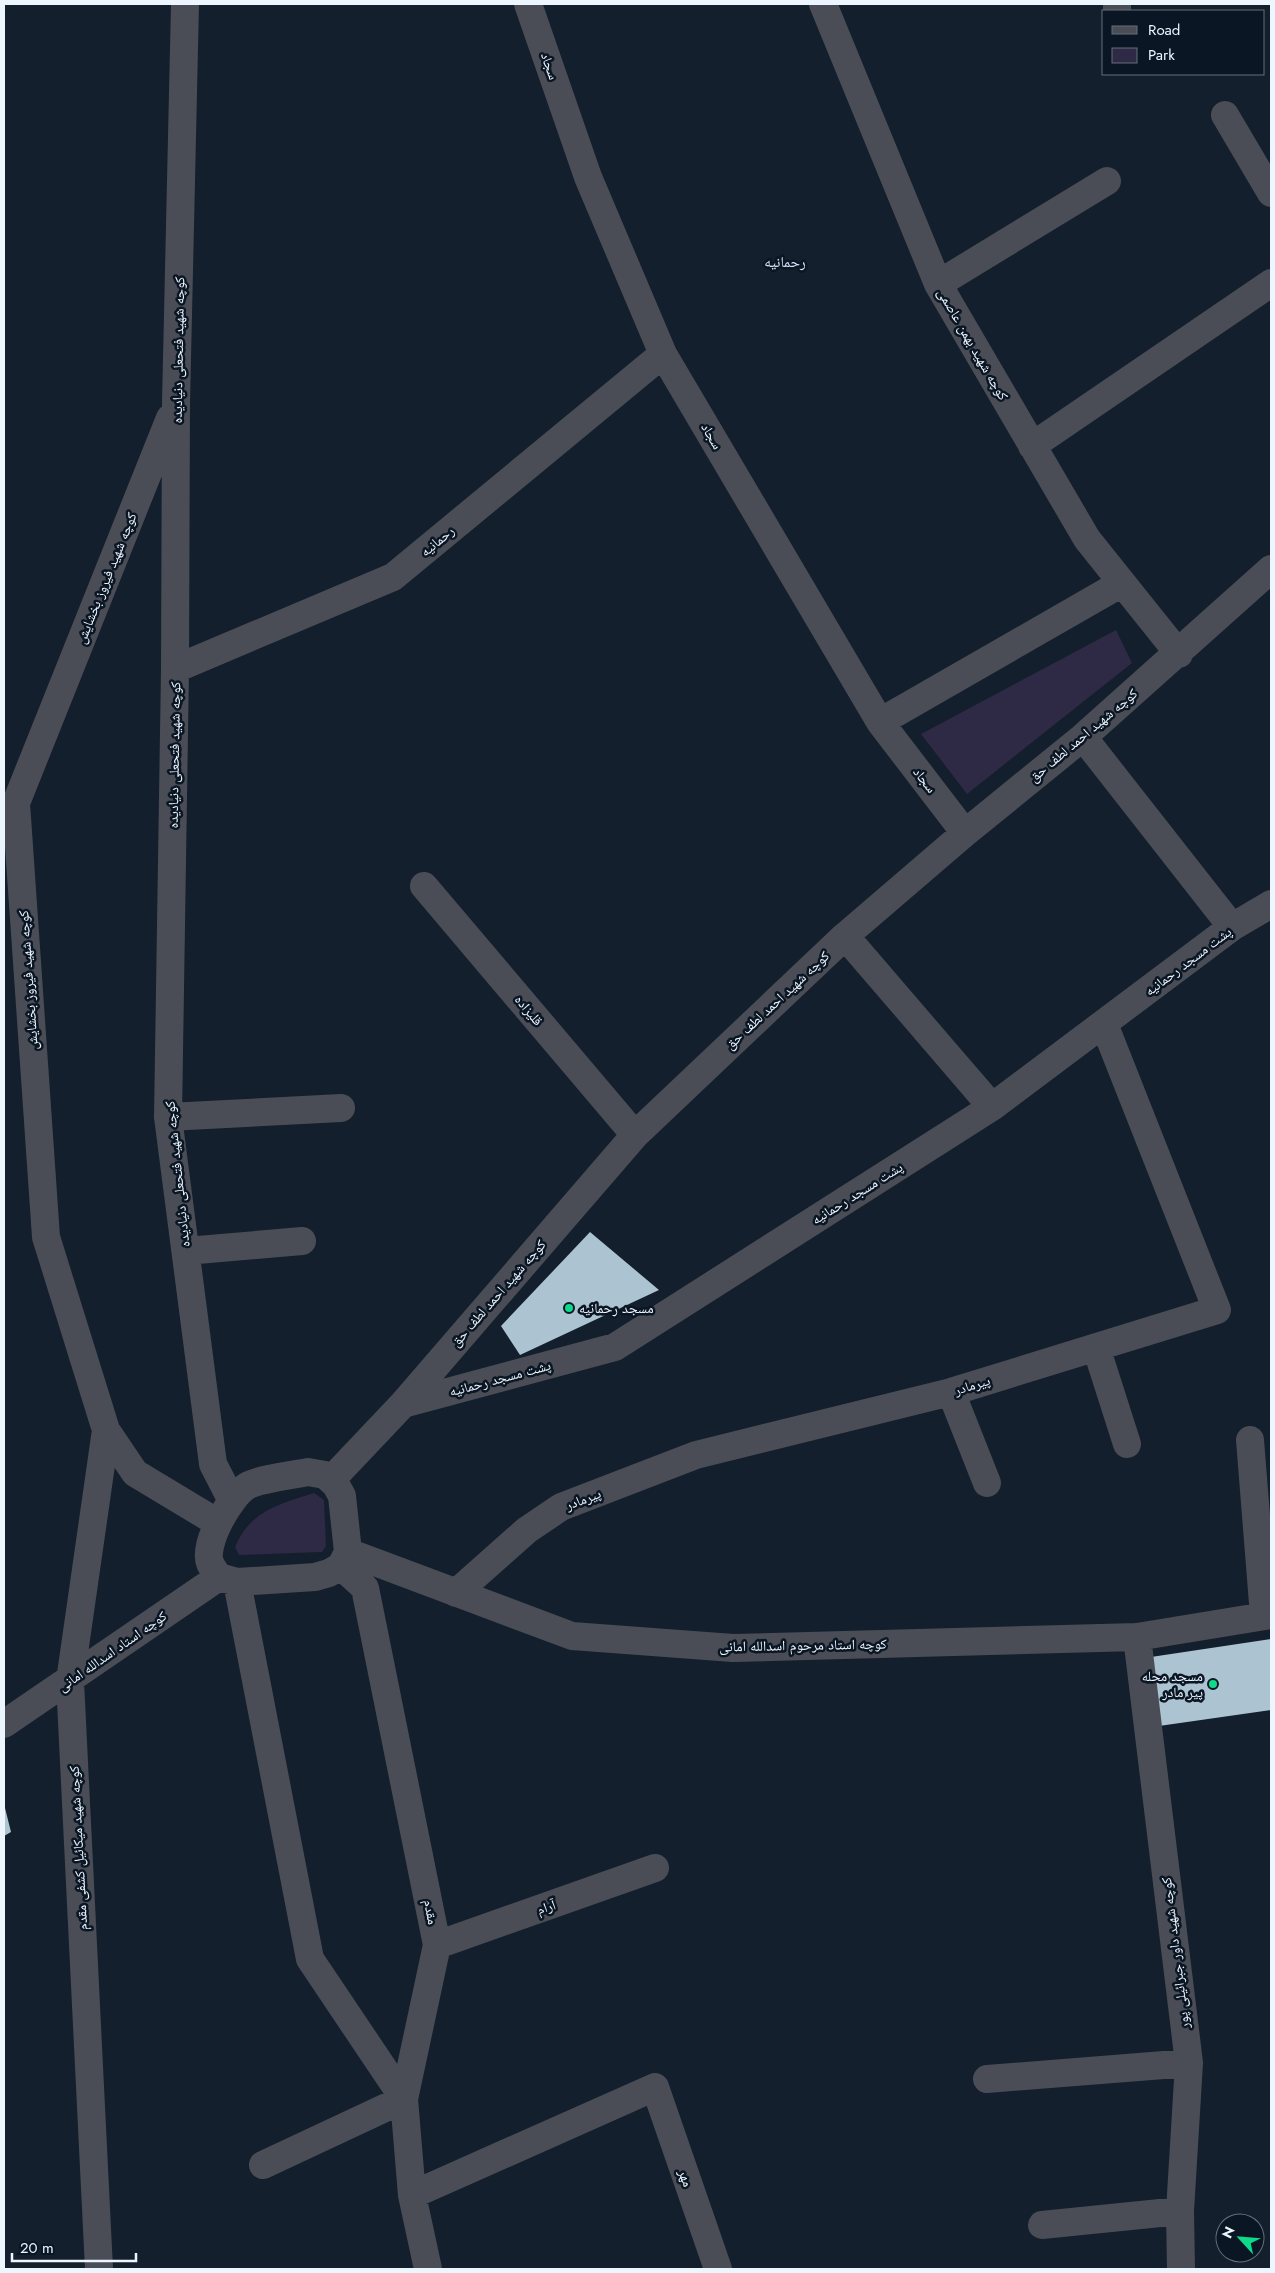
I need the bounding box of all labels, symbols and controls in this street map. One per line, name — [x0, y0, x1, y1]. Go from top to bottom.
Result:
legend — [1102, 10, 1265, 75]
text: Road — [1148, 19, 1180, 41]
text: Park — [1148, 44, 1175, 66]
street label: سجاد — [536, 50, 564, 82]
district label: رحمانیه — [764, 251, 806, 273]
street label: کوچه شهید فتحعلی دنیادیده — [167, 276, 189, 424]
street label: کوچه شهید بهمن عاصمی — [933, 284, 1013, 404]
street label: سجاد — [696, 419, 728, 453]
street label: کوچه شهید فیروز بخشایش — [71, 509, 142, 647]
street label: رحمانیه — [416, 521, 458, 561]
street label: کوچه شهید فتحعلی دنیادیده — [163, 681, 185, 829]
street label: کوچه شهید احمد لطف حق — [1024, 683, 1142, 786]
street label: سجاد — [909, 763, 941, 797]
street label: کوچه شهید فیروز بخشایش — [13, 909, 43, 1051]
street label: پشت مسجد رحمانیه — [1140, 921, 1236, 1000]
street label: کوچه شهید احمد لطف حق — [720, 946, 834, 1054]
street label: قلیزاده — [510, 990, 548, 1030]
street label: کوچه شهید فتحعلی دنیادیده — [159, 1100, 195, 1248]
street label: پشت مسجد رحمانیه — [807, 1157, 907, 1229]
street label: کوچه شهید احمد لطف حق — [446, 1235, 550, 1351]
place label: مسجد رحمانیه — [579, 1298, 654, 1318]
marker: مسجد رحمانیه — [563, 1302, 575, 1314]
street label: پشت مسجد رحمانیه — [447, 1355, 553, 1401]
street label: پیرمادر — [951, 1370, 993, 1400]
street label: پیرمادر — [561, 1483, 604, 1515]
street label: کوچه استاد اسدالله امانی — [53, 1606, 171, 1696]
street label: کوچه استاد مرحوم اسدالله امانی — [719, 1634, 887, 1656]
place label: مسجد محله پیر مادر — [1142, 1666, 1203, 1702]
marker: مسجد محله پیر مادر — [1207, 1678, 1219, 1690]
street label: کوچه شهید میکائیل کشفی مقدم — [64, 1765, 92, 1931]
street label: کوچه شهید داور جبرائیلی پور — [1156, 1876, 1194, 2031]
street label: آرام — [534, 1894, 559, 1920]
street label: مقدم — [419, 1898, 443, 1926]
street label: مهر — [673, 2166, 698, 2189]
north arrow — [1215, 2213, 1265, 2263]
text: N — [1217, 2223, 1240, 2242]
scale bar — [12, 2230, 136, 2262]
text: 20 m — [20, 2237, 54, 2259]

